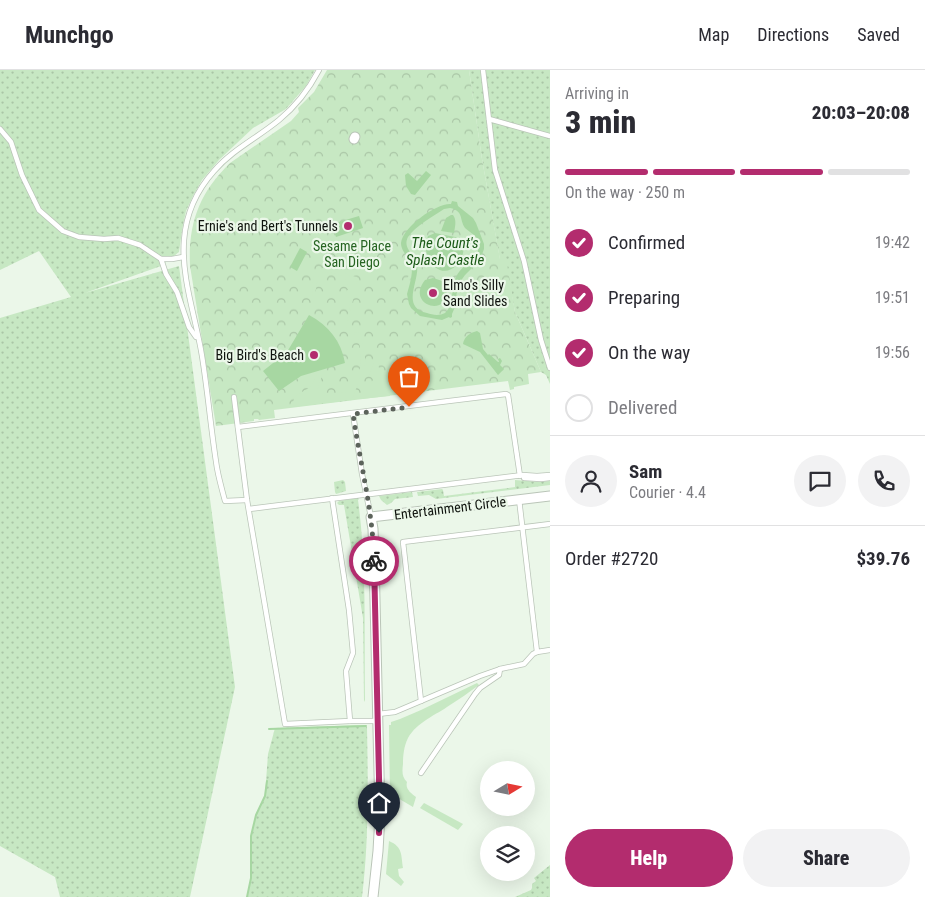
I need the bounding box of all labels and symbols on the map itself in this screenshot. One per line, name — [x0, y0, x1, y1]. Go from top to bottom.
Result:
place label: Ernie's and Bert's Tunnels — [198, 218, 338, 234]
marker: Ernie's and Bert's Tunnels — [342, 220, 354, 232]
water label: The Count's Splash Castle — [406, 234, 484, 269]
park label: Sesame Place San Diego — [313, 238, 391, 270]
place label: Elmo's Silly Sand Slides — [443, 277, 507, 309]
marker: Elmo's Silly Sand Slides — [427, 287, 439, 299]
place label: Big Bird's Beach — [215, 347, 304, 363]
marker: Big Bird's Beach — [308, 349, 320, 361]
pin — [388, 356, 430, 407]
street label: Entertainment Circle — [393, 493, 507, 523]
courier — [349, 536, 399, 586]
north arrow — [480, 761, 535, 816]
pin — [358, 782, 400, 833]

